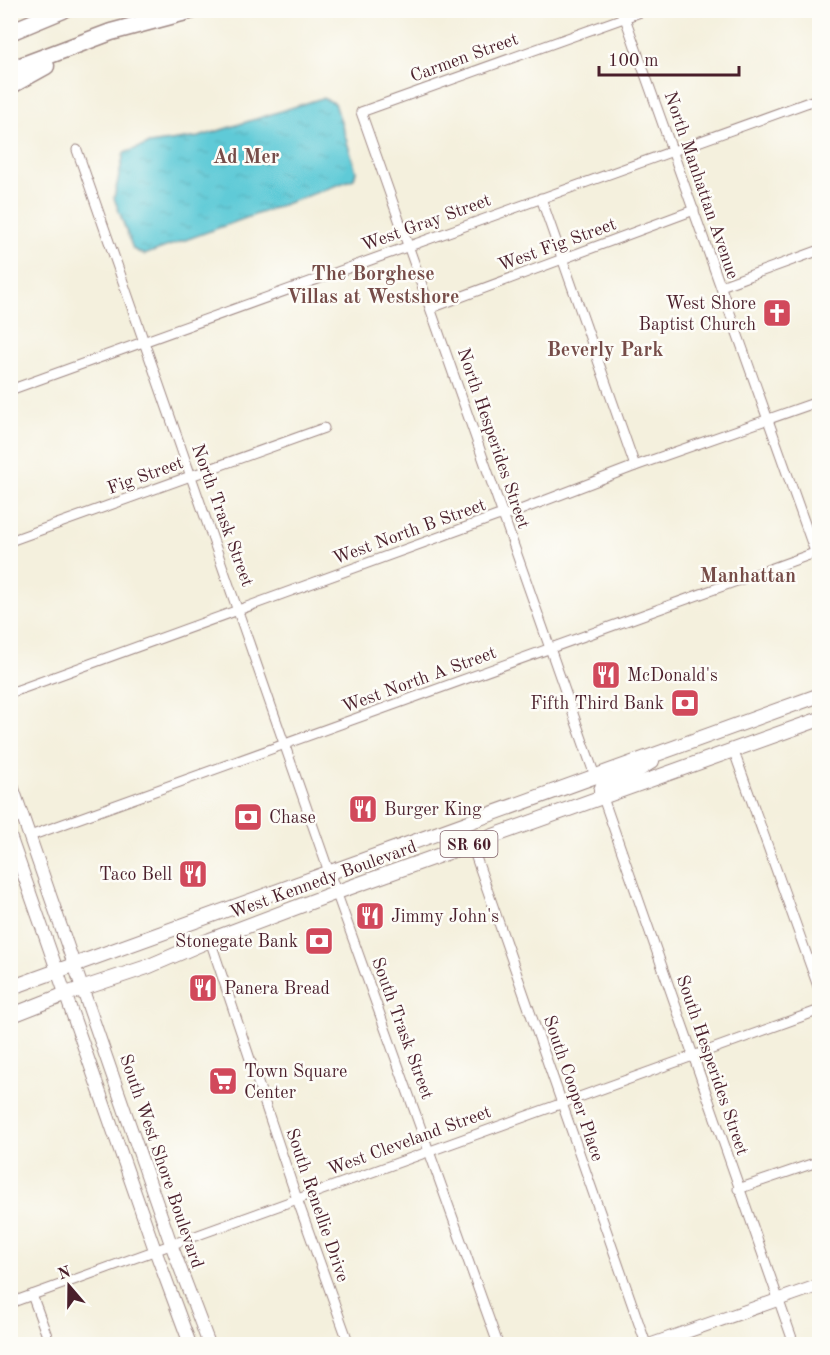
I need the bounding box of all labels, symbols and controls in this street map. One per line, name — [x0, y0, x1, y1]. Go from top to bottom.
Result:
street label: Carmen Street — [408, 30, 521, 86]
scale bar — [599, 39, 738, 77]
text: 100 m — [608, 52, 659, 70]
street label: North Manhattan Avenue — [660, 89, 742, 281]
district label: Ad Mer — [213, 148, 280, 168]
street label: West Gray Street — [359, 191, 493, 255]
street label: West Fig Street — [496, 215, 619, 275]
district label: The Borghese Villas at Westshore — [287, 265, 459, 308]
place label: West Shore Baptist Church — [639, 295, 756, 334]
church icon: West Shore Baptist Church — [761, 297, 793, 329]
district label: Beverly Park — [547, 341, 663, 361]
street label: North Hesperides Street — [454, 346, 532, 531]
street label: North Trask Street — [188, 442, 256, 589]
street label: Fig Street — [105, 454, 186, 498]
street label: West North B Street — [330, 496, 488, 568]
district label: Manhattan — [700, 567, 796, 587]
street label: West North A Street — [340, 644, 499, 716]
restaurant icon: McDonald's — [590, 659, 622, 691]
place label: McDonald's — [627, 667, 718, 685]
bank icon: Fifth Third Bank — [669, 687, 701, 719]
place label: Fifth Third Bank — [530, 695, 664, 713]
restaurant icon: Burger King — [347, 793, 379, 825]
bank icon: Chase — [232, 801, 264, 833]
place label: Burger King — [384, 801, 482, 819]
place label: Chase — [269, 809, 316, 827]
road number: SR 60 — [440, 831, 498, 857]
street label: West Kennedy Boulevard — [228, 838, 419, 922]
restaurant icon: Taco Bell — [177, 858, 209, 890]
place label: Taco Bell — [99, 866, 172, 884]
restaurant icon: Jimmy John's — [354, 900, 386, 932]
place label: Jimmy John's — [391, 908, 499, 926]
bank icon: Stonegate Bank — [303, 925, 335, 957]
place label: Stonegate Bank — [175, 933, 298, 951]
street label: South Trask Street — [368, 955, 436, 1102]
restaurant icon: Panera Bread — [187, 972, 219, 1004]
street label: South Hesperides Street — [673, 973, 751, 1158]
place label: Panera Bread — [224, 980, 330, 998]
street label: South Cooper Place — [540, 1013, 606, 1164]
street label: South West Shore Boulevard — [116, 1052, 206, 1271]
place label: Town Square Center — [244, 1063, 347, 1102]
supermarket icon: Town Square Center — [207, 1065, 239, 1097]
street label: West Cleveland Street — [325, 1103, 494, 1179]
street label: South Renellie Drive — [282, 1126, 352, 1284]
north arrow — [39, 1256, 99, 1316]
text: N — [56, 1264, 74, 1283]

